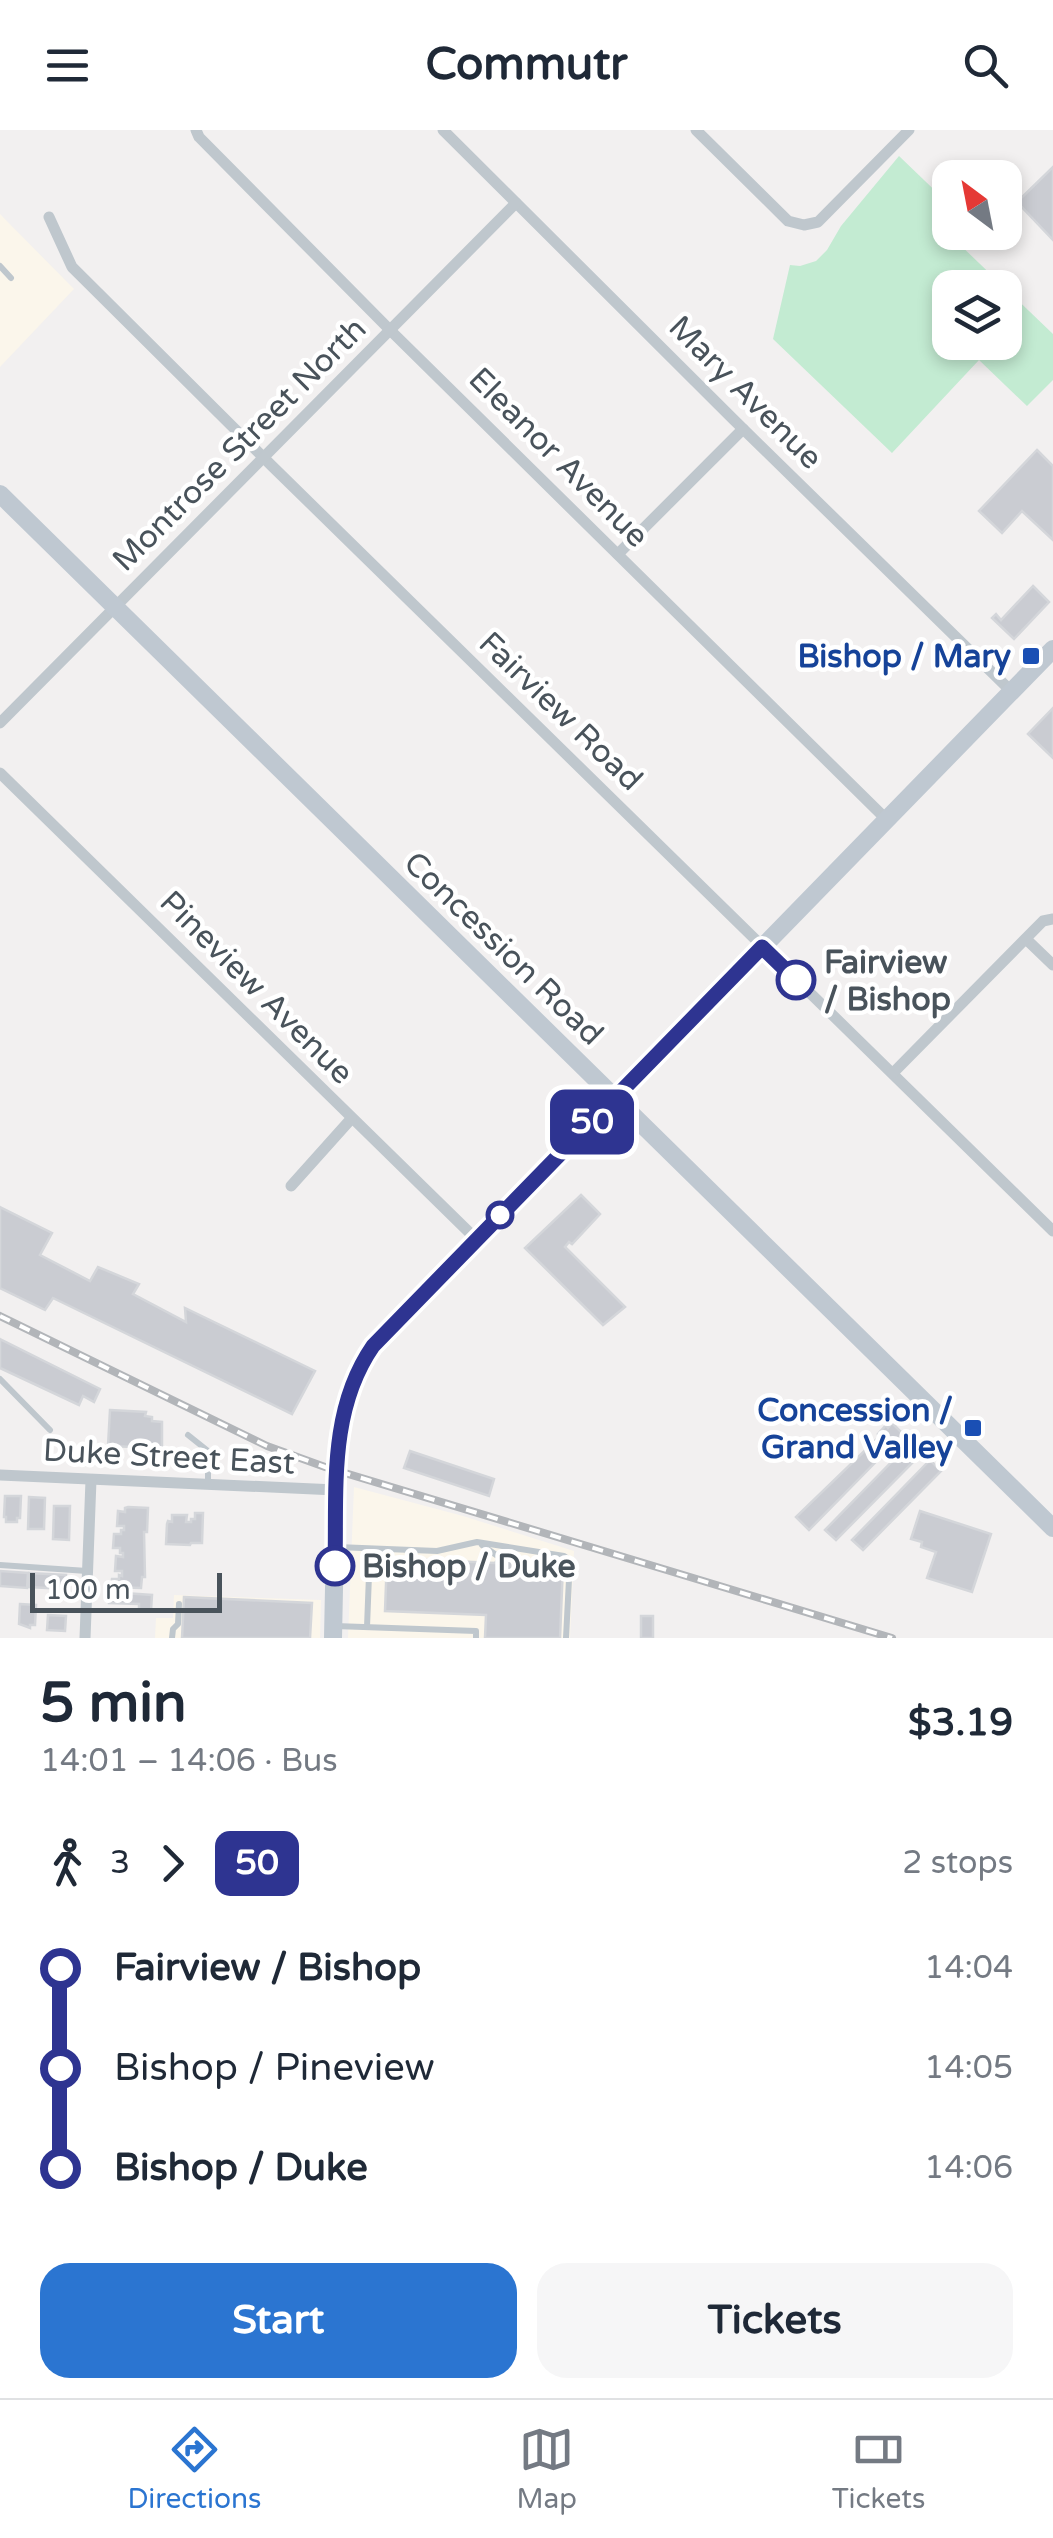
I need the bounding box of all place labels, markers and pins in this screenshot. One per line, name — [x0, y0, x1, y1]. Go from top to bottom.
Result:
place label: Bishop / Mary — [797, 638, 1011, 676]
marker: Bishop / Mary — [1020, 645, 1042, 667]
place label: Fairview / Bishop — [824, 944, 951, 1019]
marker: Fairview / Bishop — [777, 961, 815, 999]
unlabelled marker — [487, 1202, 513, 1228]
place label: Concession / Grand Valley — [757, 1392, 953, 1467]
marker: Concession / Grand Valley — [962, 1417, 984, 1439]
marker: Bishop / Duke — [316, 1547, 354, 1585]
place label: Bishop / Duke — [362, 1548, 576, 1586]

